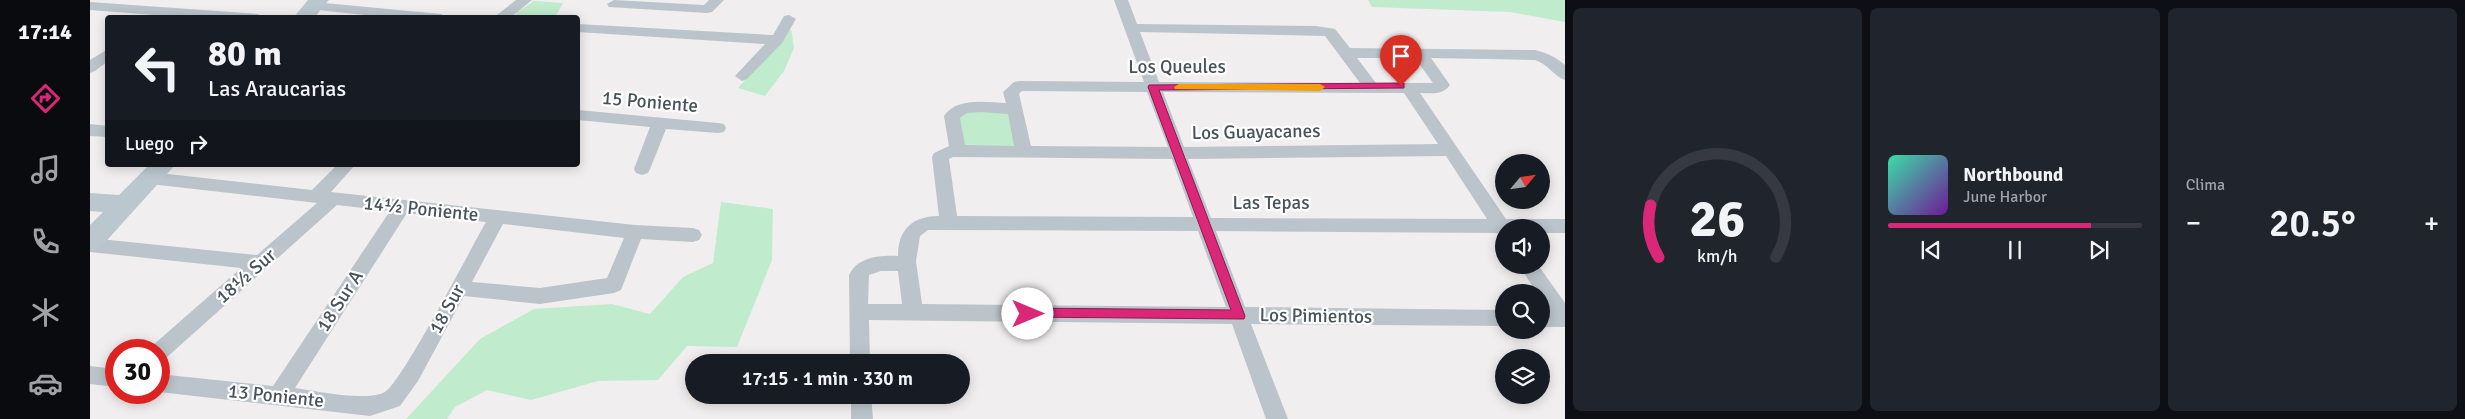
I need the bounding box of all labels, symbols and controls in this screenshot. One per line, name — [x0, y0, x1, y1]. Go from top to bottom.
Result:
text: 17:14 — [18, 18, 72, 45]
text: 80 m — [208, 32, 282, 75]
icon: left — [125, 35, 190, 100]
pin — [1380, 35, 1422, 86]
icon: arrive — [1387, 42, 1415, 70]
street label: Los Queules — [1128, 55, 1226, 79]
text: Las Araucarias — [208, 75, 346, 102]
icon: directions — [28, 81, 63, 116]
street label: 15 Poniente — [601, 86, 699, 118]
street label: Los Guayacanes — [1191, 119, 1321, 145]
icon: right — [184, 130, 212, 158]
text: Luego — [125, 132, 174, 156]
icon: music — [28, 152, 63, 187]
north arrow — [1495, 154, 1550, 209]
map controls — [1495, 154, 1550, 404]
text: Northbound — [1963, 163, 2063, 187]
text: Clima — [2186, 175, 2225, 195]
text: 26 — [1690, 187, 1746, 251]
text: June Harbor — [1963, 187, 2047, 207]
street label: 14½ Poniente — [362, 191, 480, 227]
street label: Las Tepas — [1232, 191, 1310, 215]
text: 20.5° — [2269, 200, 2356, 247]
text: − — [2186, 206, 2201, 240]
text: + — [2424, 206, 2439, 240]
button: sound — [1495, 219, 1550, 274]
icon: phone — [28, 224, 63, 259]
icon: previous — [1917, 236, 1945, 264]
icon: pause — [2001, 236, 2029, 264]
icon: next — [2085, 236, 2113, 264]
street label: 18½ Sur — [211, 243, 281, 309]
text: km/h — [1697, 245, 1738, 267]
street label: 18 Sur A — [311, 265, 369, 336]
street label: 18 Sur — [424, 280, 470, 338]
button: search — [1495, 284, 1550, 339]
position arrow — [1001, 287, 1053, 339]
icon: climate — [28, 295, 63, 330]
street label: Los Pimientos — [1260, 303, 1372, 329]
speed limit sign: 30 — [105, 339, 170, 404]
button: layers — [1495, 349, 1550, 404]
icon: car — [28, 366, 63, 401]
text: 17:15 · 1 min · 330 m — [742, 367, 913, 391]
street label: 13 Poniente — [227, 379, 325, 413]

